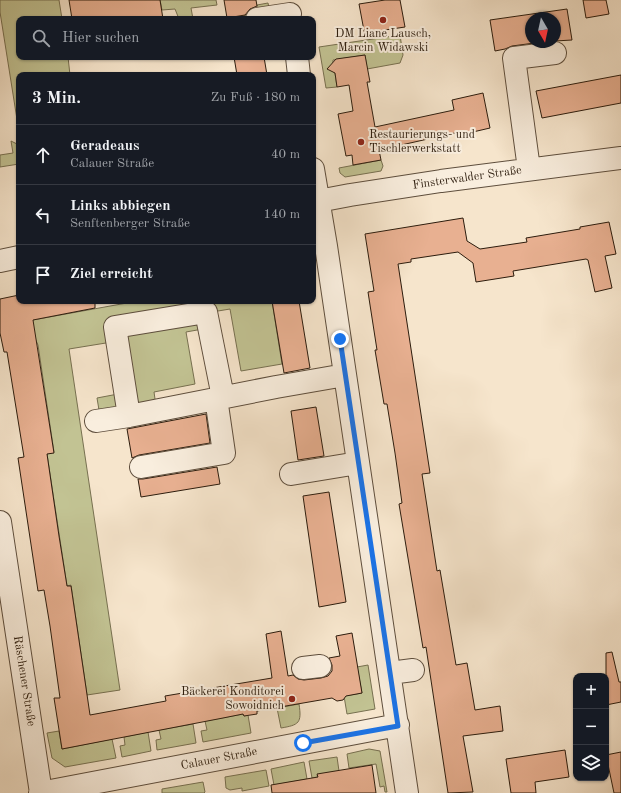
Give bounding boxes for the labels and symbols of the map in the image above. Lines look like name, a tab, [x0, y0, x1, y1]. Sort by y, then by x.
north arrow	[525, 12, 561, 48]
marker: DM Liane Lausch, Marcin Widawski	[378, 15, 388, 25]
place label: DM Liane Lausch, Marcin Widawski	[335, 28, 431, 54]
place label: Restaurierungs- und Tischlerwerkstatt	[369, 129, 475, 155]
marker: Restaurierungs- und Tischlerwerkstatt	[356, 137, 366, 147]
street label: Finsterwalder Straße	[412, 164, 523, 192]
route end	[331, 330, 349, 348]
street label: Räschener Straße	[11, 635, 37, 728]
place label: Bäckerei Konditorei Sowoidnich	[181, 686, 284, 712]
marker: Bäckerei Konditorei Sowoidnich	[287, 694, 297, 704]
route start	[294, 734, 312, 752]
street label: Calauer Straße	[180, 746, 259, 772]

